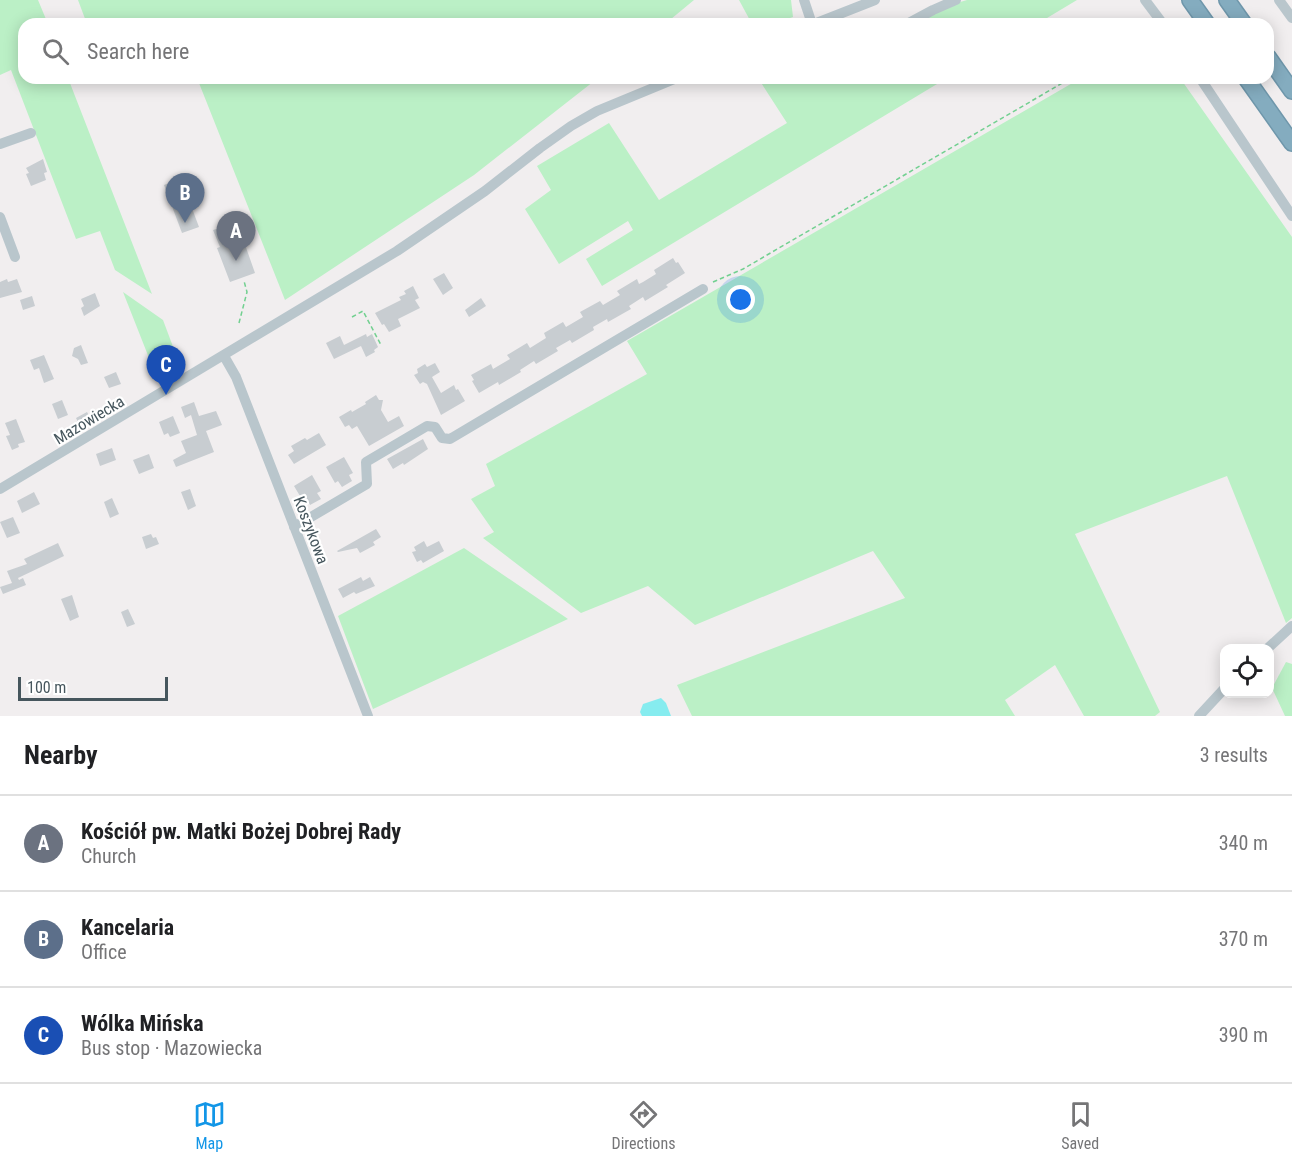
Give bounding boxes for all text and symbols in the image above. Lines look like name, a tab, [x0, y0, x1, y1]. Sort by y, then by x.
search box	[18, 18, 1274, 84]
icon: search	[39, 35, 72, 68]
text: Search here	[87, 39, 189, 64]
pin: B	[166, 174, 204, 223]
pin: A	[216, 212, 256, 261]
your location	[726, 285, 755, 314]
pin: C	[146, 346, 186, 395]
street label: Mazowiecka	[50, 392, 128, 448]
street label: Koszykowa	[289, 494, 333, 566]
map controls	[1220, 644, 1274, 698]
button: locate	[1220, 644, 1274, 698]
scale bar	[18, 674, 168, 702]
text: 100 m	[27, 678, 66, 697]
text: Nearby	[24, 740, 98, 770]
text: 3 results	[1200, 743, 1268, 767]
text: Kościół pw. Matki Bożej Dobrej Rady	[81, 819, 401, 844]
text: A	[38, 831, 49, 855]
text: 340 m	[1219, 831, 1268, 855]
text: Church	[81, 844, 136, 868]
text: Kancelaria	[81, 915, 174, 940]
text: B	[38, 927, 49, 951]
text: 370 m	[1219, 927, 1268, 951]
text: Office	[81, 940, 127, 964]
text: Wólka Mińska	[81, 1011, 204, 1036]
text: C	[38, 1023, 49, 1047]
text: 390 m	[1219, 1023, 1268, 1047]
text: Bus stop · Mazowiecka	[81, 1036, 262, 1060]
tab: Map	[193, 1098, 226, 1153]
tab: Directions	[612, 1098, 675, 1153]
tab: Saved	[1061, 1098, 1099, 1153]

